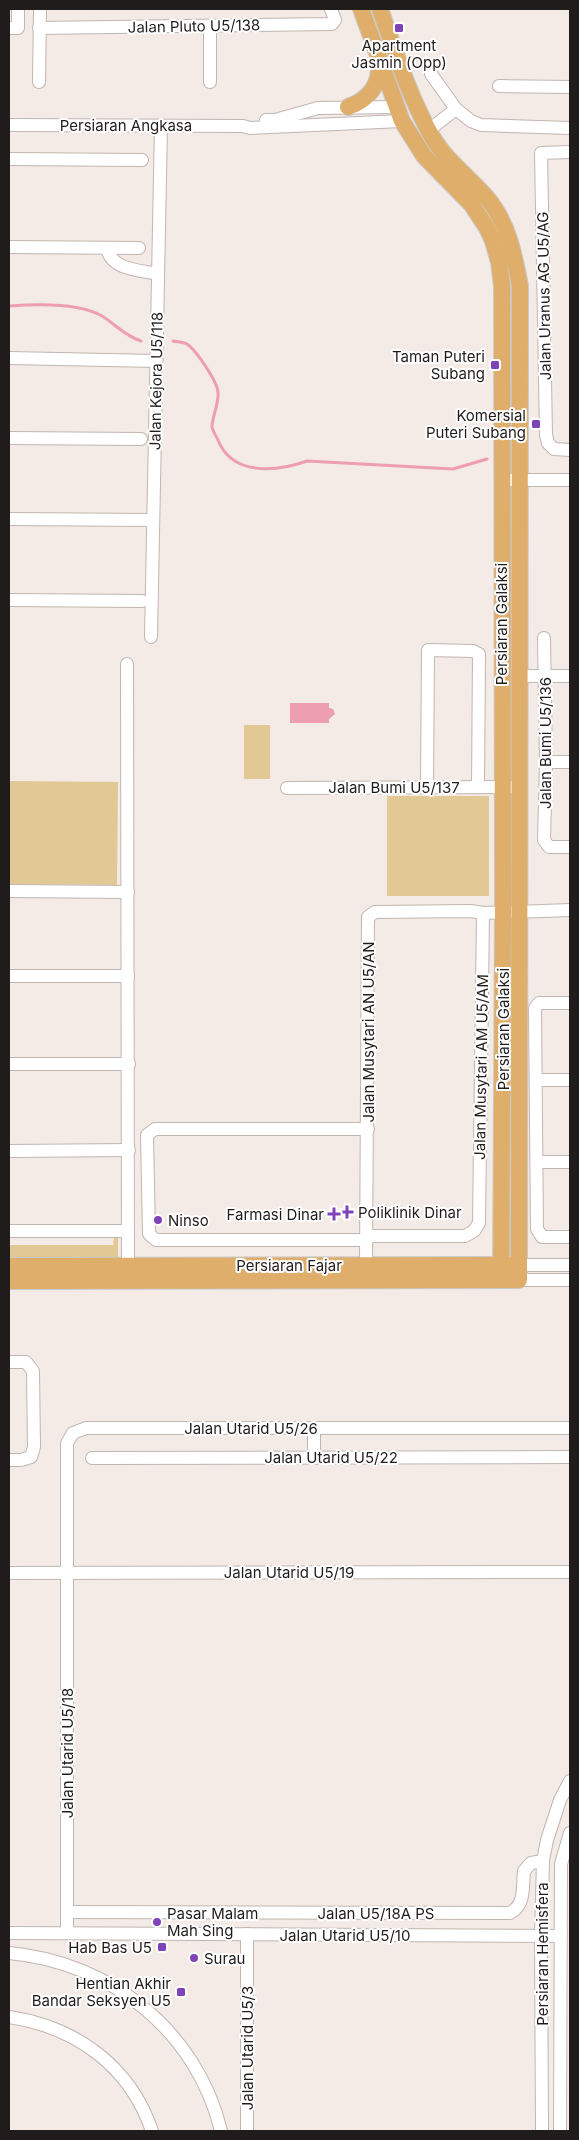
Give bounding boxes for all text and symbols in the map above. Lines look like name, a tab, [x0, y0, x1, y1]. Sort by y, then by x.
street label: Jalan Pluto U5/138	[128, 15, 260, 37]
marker: Apartment Jasmin (Opp)	[393, 22, 405, 34]
place label: Apartment Jasmin (Opp)	[351, 36, 447, 72]
street label: Persiaran Angkasa	[60, 116, 192, 135]
street label: Jalan Uranus AG U5/AG	[533, 211, 555, 381]
street label: Jalan Kejora U5/118	[145, 312, 167, 450]
place label: Taman Puteri Subang	[392, 347, 485, 383]
marker: Taman Puteri Subang	[489, 359, 501, 371]
place label: Komersial Puteri Subang	[426, 406, 526, 442]
marker: Komersial Puteri Subang	[530, 418, 542, 430]
street label: Persiaran Galaksi	[492, 563, 511, 685]
street label: Jalan Bumi U5/136	[536, 677, 555, 809]
street label: Jalan Bumi U5/137	[328, 778, 460, 797]
street label: Jalan Musytari AN U5/AN	[359, 941, 378, 1123]
street label: Persiaran Galaksi	[494, 968, 513, 1090]
street label: Jalan Musytari AM U5/AM	[470, 974, 492, 1160]
place label: Poliklinik Dinar	[358, 1203, 462, 1222]
place label: Farmasi Dinar	[226, 1205, 324, 1224]
marker: Poliklinik Dinar	[340, 1205, 354, 1219]
marker: Farmasi Dinar	[328, 1208, 340, 1220]
place label: Ninso	[168, 1211, 209, 1230]
marker: Ninso	[152, 1214, 164, 1226]
street label: Persiaran Fajar	[236, 1256, 342, 1275]
street label: Jalan Utarid U5/26	[184, 1419, 318, 1438]
street label: Jalan Utarid U5/22	[264, 1448, 398, 1467]
street label: Jalan Utarid U5/19	[224, 1563, 354, 1582]
street label: Jalan Utarid U5/18	[58, 1688, 77, 1818]
street label: Persiaran Hemisfera	[533, 1882, 552, 2026]
place label: Pasar Malam Mah Sing	[167, 1904, 258, 1940]
street label: Jalan U5/18A PS	[318, 1904, 434, 1923]
marker: Pasar Malam Mah Sing	[151, 1916, 163, 1928]
street label: Jalan Utarid U5/10	[280, 1926, 410, 1945]
place label: Hab Bas U5	[68, 1938, 152, 1957]
marker: Hab Bas U5	[156, 1941, 168, 1953]
place label: Surau	[204, 1949, 245, 1968]
marker: Surau	[188, 1952, 200, 1964]
place label: Hentian Akhir Bandar Seksyen U5	[32, 1974, 171, 2010]
marker: Hentian Akhir Bandar Seksyen U5	[175, 1986, 187, 1998]
street label: Jalan Utarid U5/3	[238, 1986, 257, 2110]

